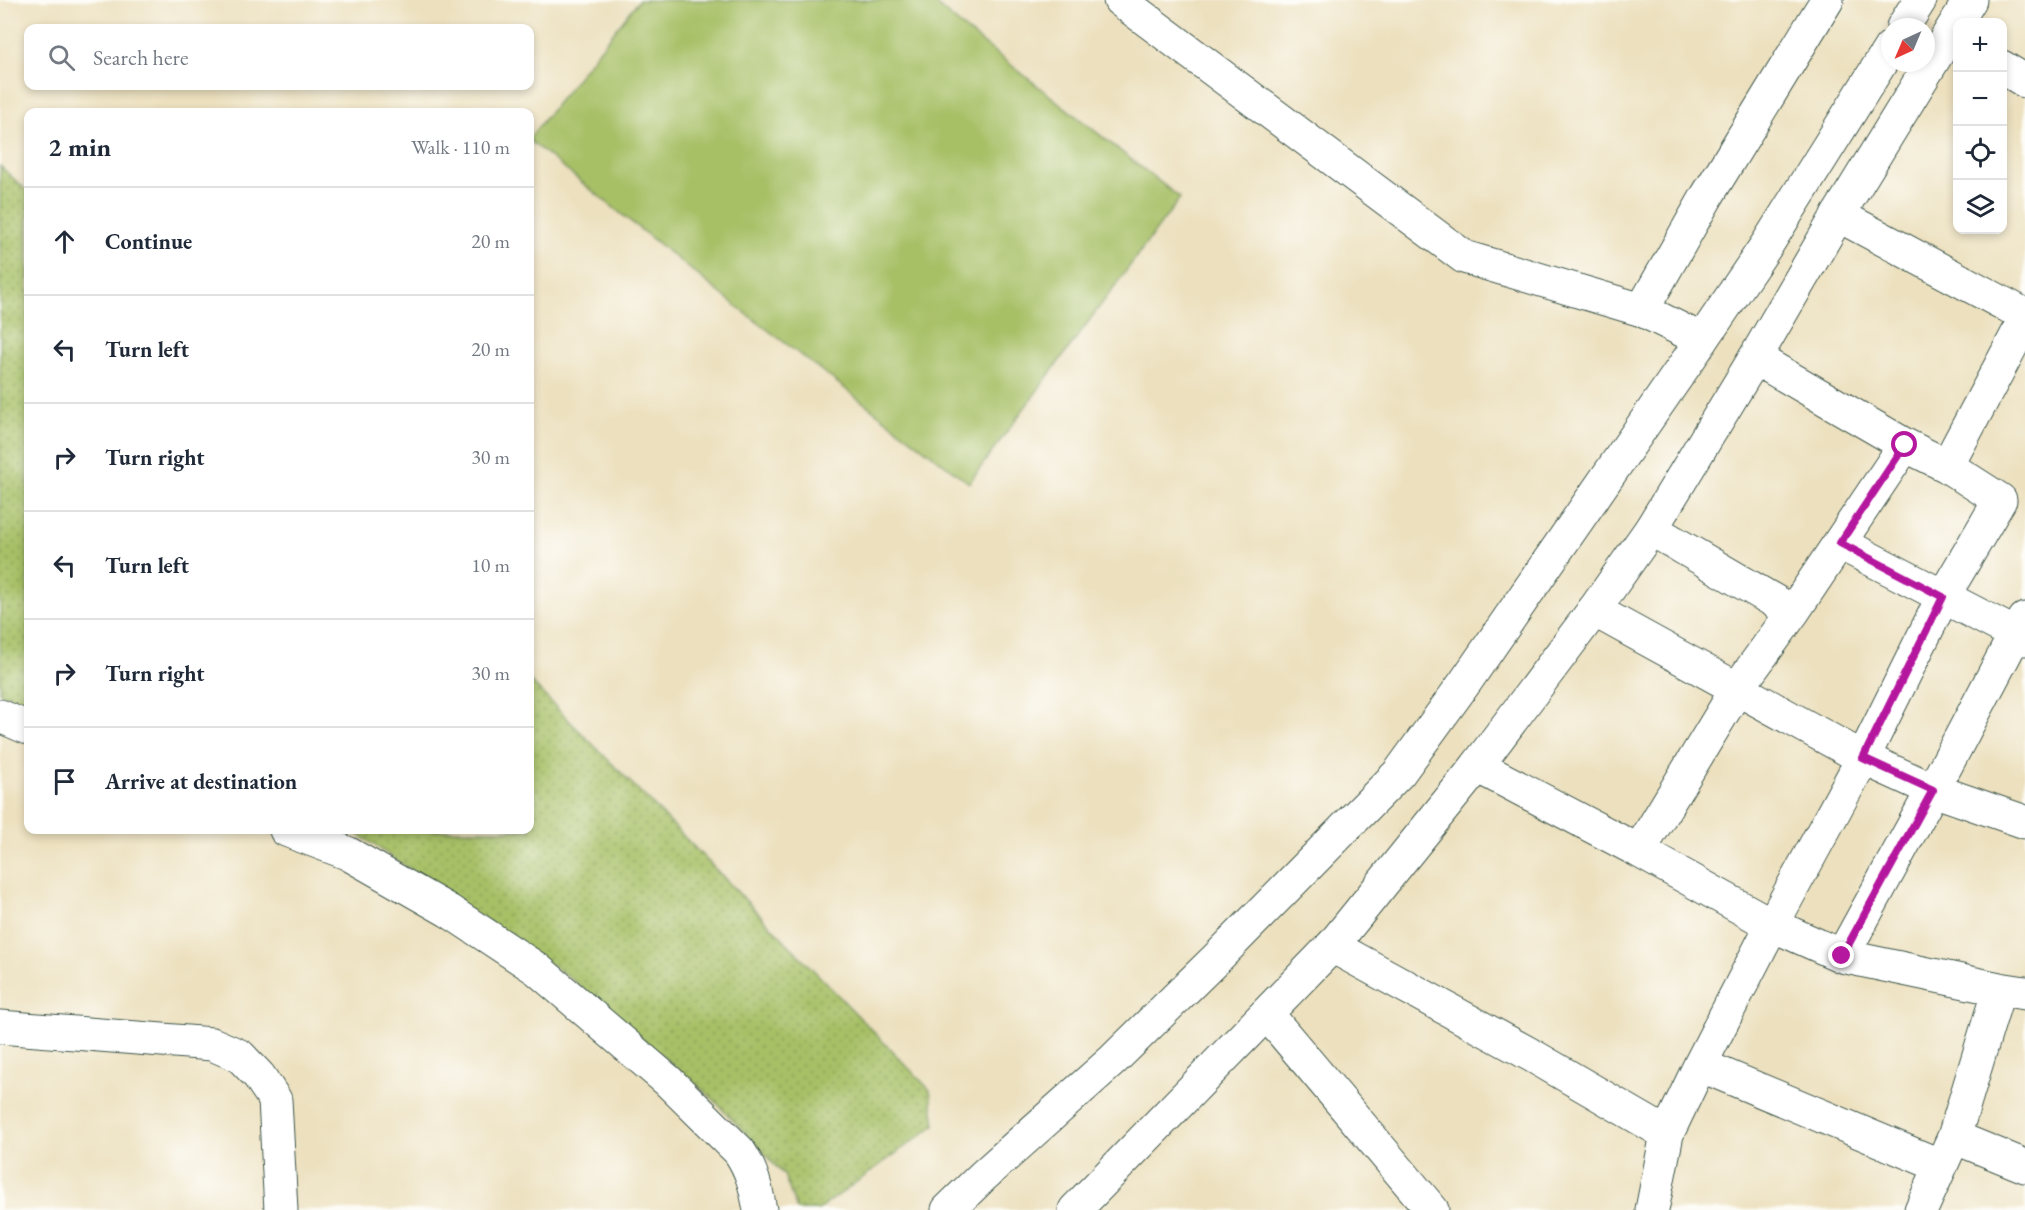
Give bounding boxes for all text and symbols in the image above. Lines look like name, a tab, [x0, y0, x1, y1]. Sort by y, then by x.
north arrow	[1881, 18, 1935, 72]
map controls	[1953, 18, 2007, 234]
button: +	[1953, 18, 2007, 72]
search box	[24, 24, 534, 90]
icon: search	[45, 41, 78, 74]
text: Search here	[93, 43, 188, 72]
button: −	[1953, 72, 2007, 126]
button: locate	[1953, 126, 2007, 180]
text: 2 min	[48, 130, 111, 164]
text: Walk · 110 m	[411, 134, 510, 160]
button: layers	[1953, 180, 2007, 234]
icon: ahead	[48, 225, 81, 258]
text: Continue	[105, 227, 192, 256]
text: 20 m	[471, 228, 510, 254]
icon: left	[48, 333, 81, 366]
text: Turn left	[105, 335, 189, 364]
text: 20 m	[471, 336, 510, 362]
route start	[1891, 431, 1917, 457]
icon: right	[48, 441, 81, 474]
text: Turn right	[105, 443, 204, 472]
text: 30 m	[471, 444, 510, 470]
icon: left	[48, 549, 81, 582]
text: Turn left	[105, 551, 189, 580]
text: 10 m	[471, 552, 510, 578]
icon: right	[48, 657, 81, 690]
text: Turn right	[105, 659, 204, 688]
text: 30 m	[471, 660, 510, 686]
icon: arrive	[48, 765, 81, 798]
text: Arrive at destination	[105, 767, 297, 796]
route end	[1828, 942, 1854, 968]

